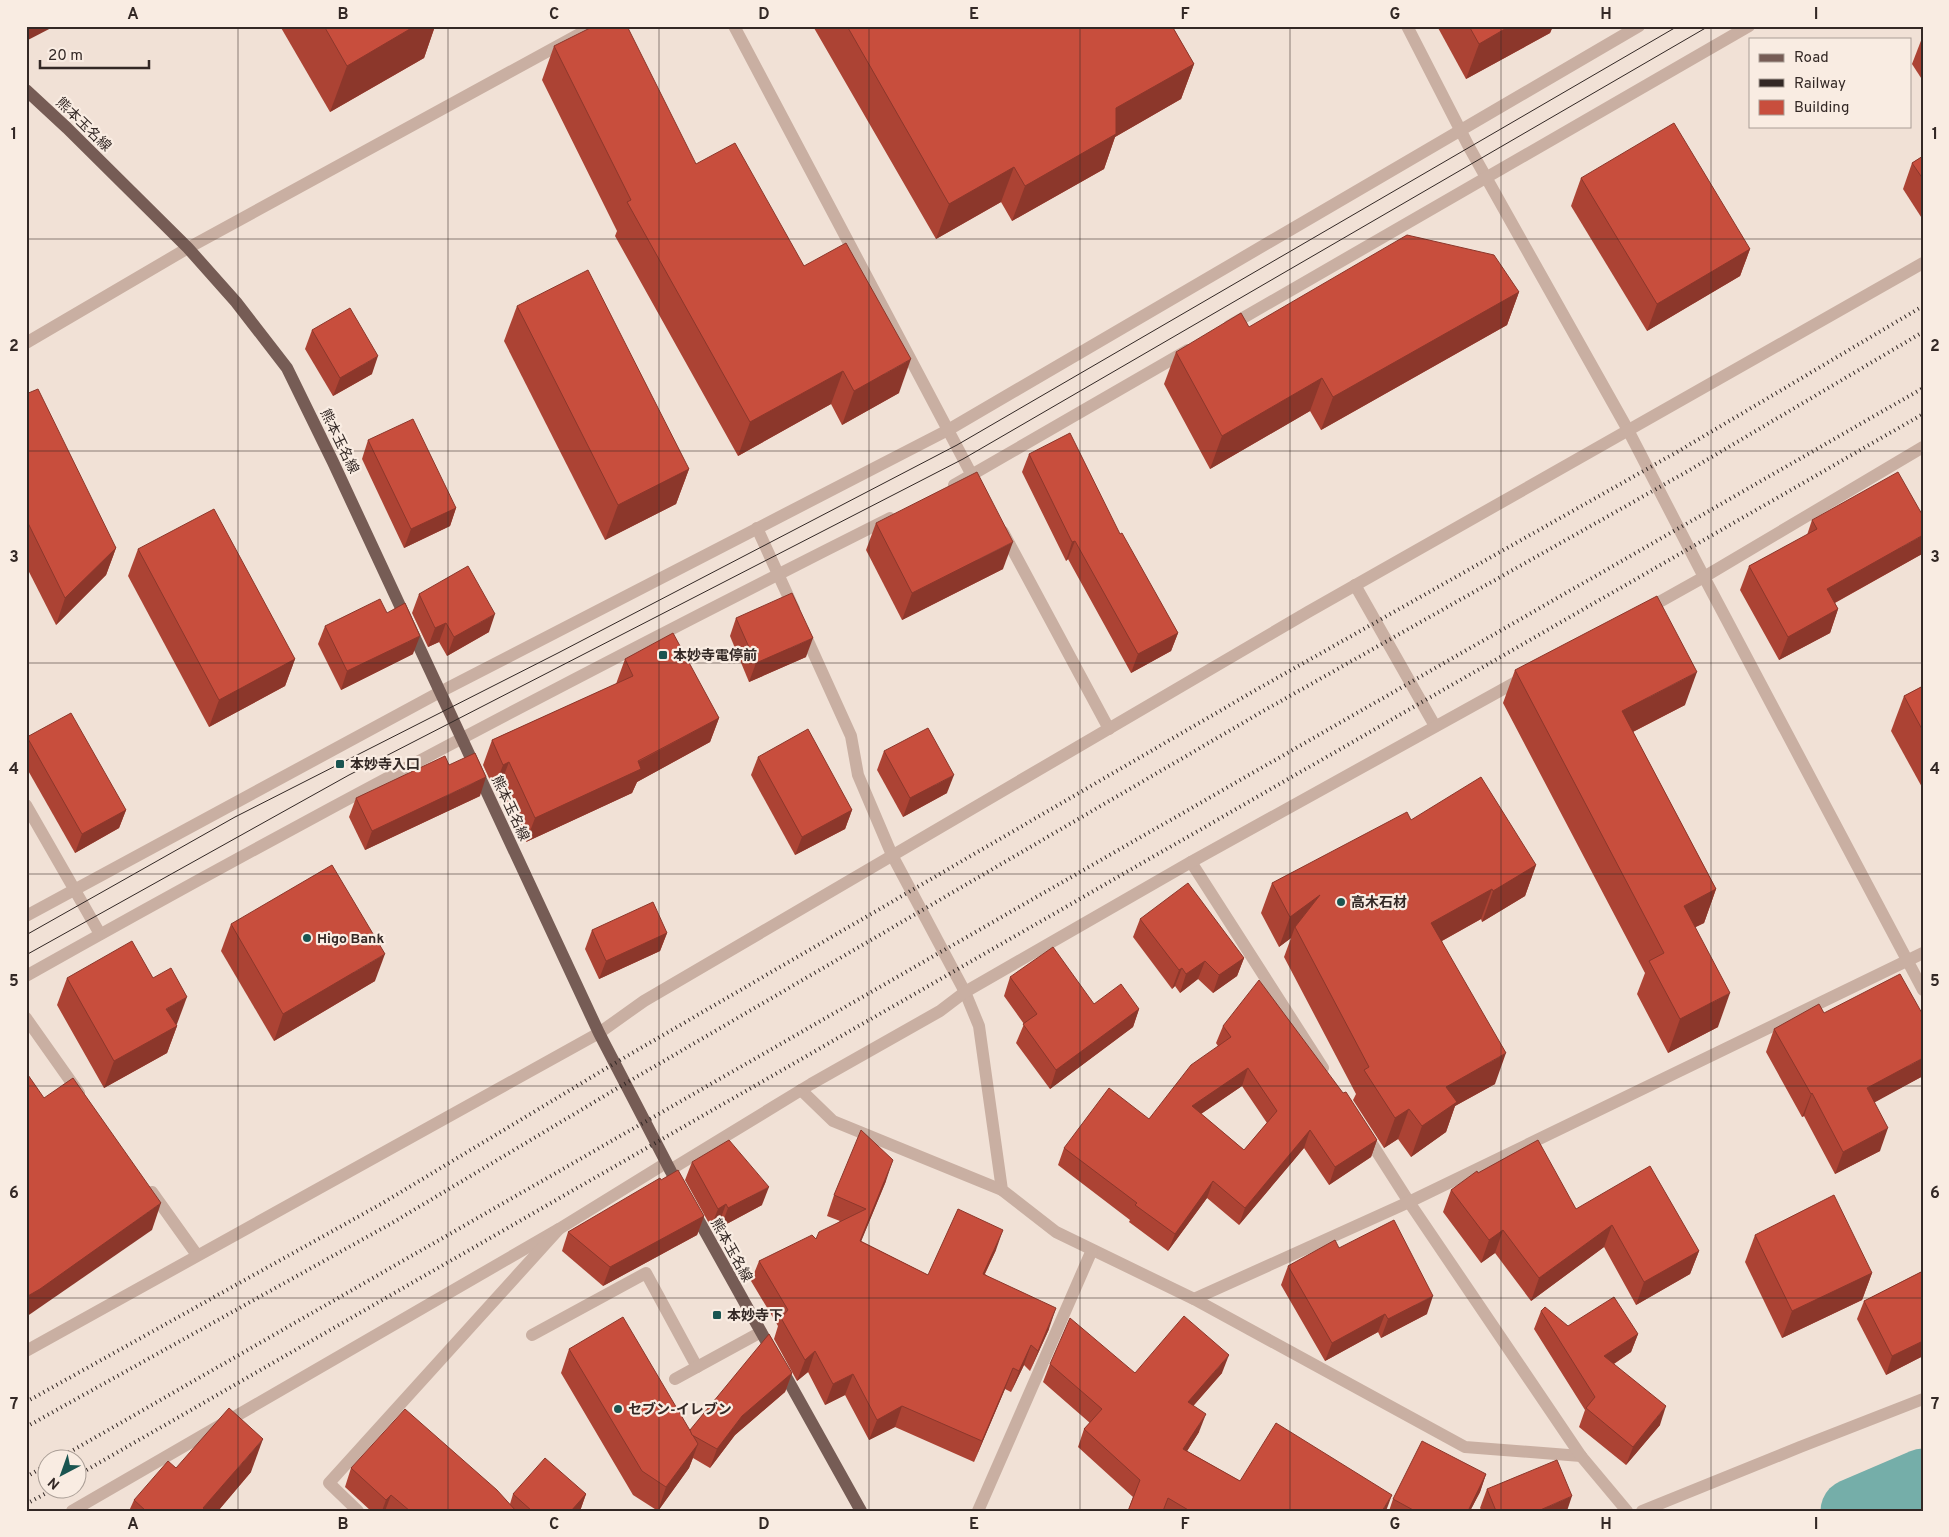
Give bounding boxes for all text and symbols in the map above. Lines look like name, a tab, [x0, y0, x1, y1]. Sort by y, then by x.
text: A	[127, 5, 139, 25]
text: B	[337, 5, 349, 25]
text: C	[549, 5, 559, 25]
text: D	[758, 5, 770, 25]
text: E	[969, 5, 979, 25]
text: F	[1180, 5, 1190, 25]
text: G	[1390, 5, 1400, 25]
text: H	[1600, 5, 1612, 25]
text: I	[1814, 5, 1818, 25]
scale bar	[40, 38, 149, 70]
legend	[1749, 38, 1912, 128]
text: 20 m	[48, 47, 83, 66]
text: Road	[1794, 49, 1829, 68]
text: Railway	[1794, 75, 1846, 94]
street label: 熊本玉名線	[52, 94, 115, 156]
text: Building	[1794, 99, 1849, 118]
text: 1	[11, 125, 17, 145]
text: 1	[1932, 125, 1938, 145]
text: 2	[9, 337, 19, 357]
text: 2	[1930, 337, 1940, 357]
street label: 熊本玉名線	[316, 406, 363, 477]
text: 3	[9, 548, 19, 568]
text: 3	[1930, 548, 1940, 568]
place label: 本妙寺電停前	[673, 647, 757, 665]
marker: 本妙寺電停前	[657, 649, 669, 661]
place label: 本妙寺入口	[350, 757, 420, 774]
marker: 本妙寺入口	[334, 758, 346, 770]
text: 4	[9, 760, 19, 780]
text: 4	[1930, 760, 1940, 780]
street label: 熊本玉名線	[487, 773, 533, 844]
place label: 高木石材	[1351, 894, 1407, 912]
marker: 高木石材	[1335, 896, 1347, 908]
place label: Higo Bank	[317, 931, 384, 948]
marker: Higo Bank	[301, 932, 313, 944]
text: 5	[9, 972, 19, 992]
text: 5	[1930, 972, 1940, 992]
text: 6	[9, 1184, 19, 1204]
text: 6	[1930, 1184, 1940, 1204]
street label: 熊本玉名線	[706, 1216, 756, 1285]
place label: 本妙寺下	[727, 1308, 783, 1325]
marker: 本妙寺下	[711, 1309, 723, 1321]
text: 7	[10, 1395, 18, 1415]
text: 7	[1931, 1395, 1939, 1415]
place label: セブン-イレブン	[628, 1401, 732, 1419]
marker: セブン-イレブン	[612, 1403, 624, 1415]
north arrow	[38, 1450, 88, 1500]
text: N	[45, 1473, 64, 1492]
text: A	[127, 1515, 139, 1535]
text: B	[337, 1515, 349, 1535]
text: C	[549, 1515, 559, 1535]
text: D	[758, 1515, 770, 1535]
text: E	[969, 1515, 979, 1535]
text: F	[1180, 1515, 1190, 1535]
text: G	[1390, 1515, 1400, 1535]
text: H	[1600, 1515, 1612, 1535]
text: I	[1814, 1515, 1818, 1535]

